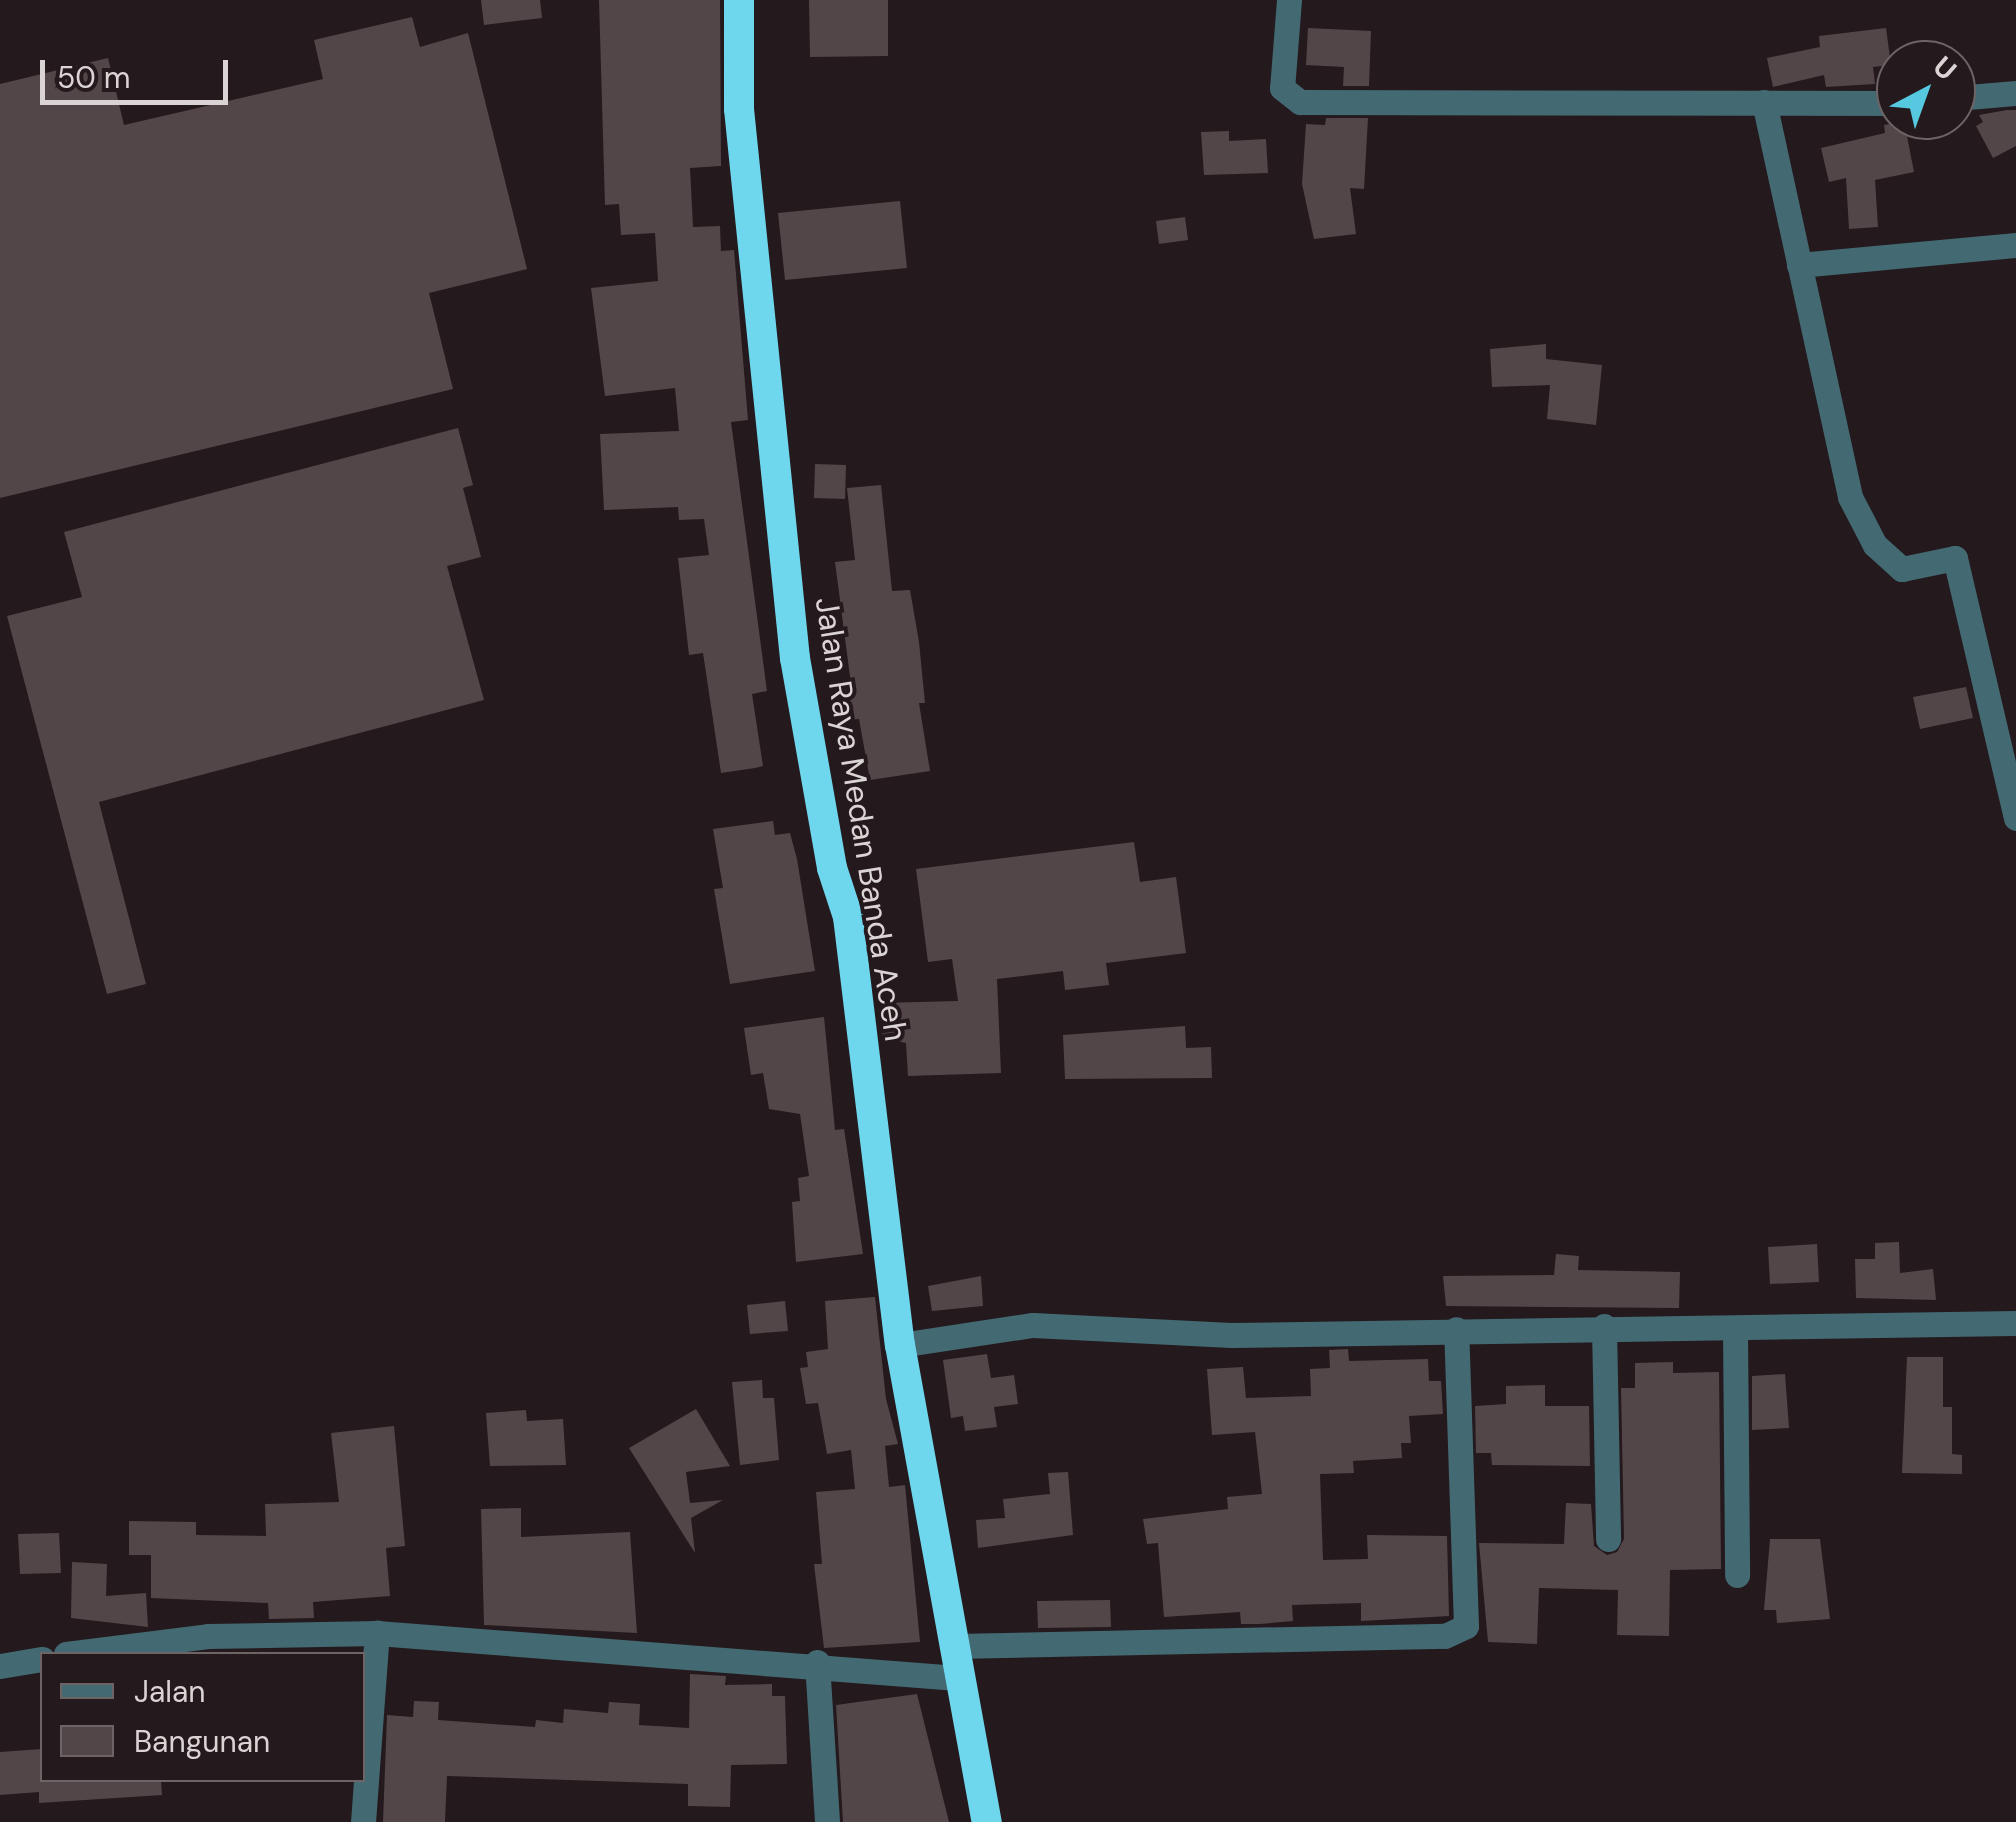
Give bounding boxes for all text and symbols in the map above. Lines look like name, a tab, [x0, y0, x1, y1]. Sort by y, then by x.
scale bar	[45, 40, 232, 102]
north arrow	[1876, 40, 1976, 140]
text: U	[1925, 48, 1964, 89]
text: 50 m	[57, 58, 131, 97]
street label: Jalan Raya Medan Banda Aceh	[807, 594, 915, 1044]
legend	[40, 1652, 365, 1782]
text: Jalan	[134, 1672, 206, 1711]
text: Bangunan	[134, 1722, 270, 1761]

